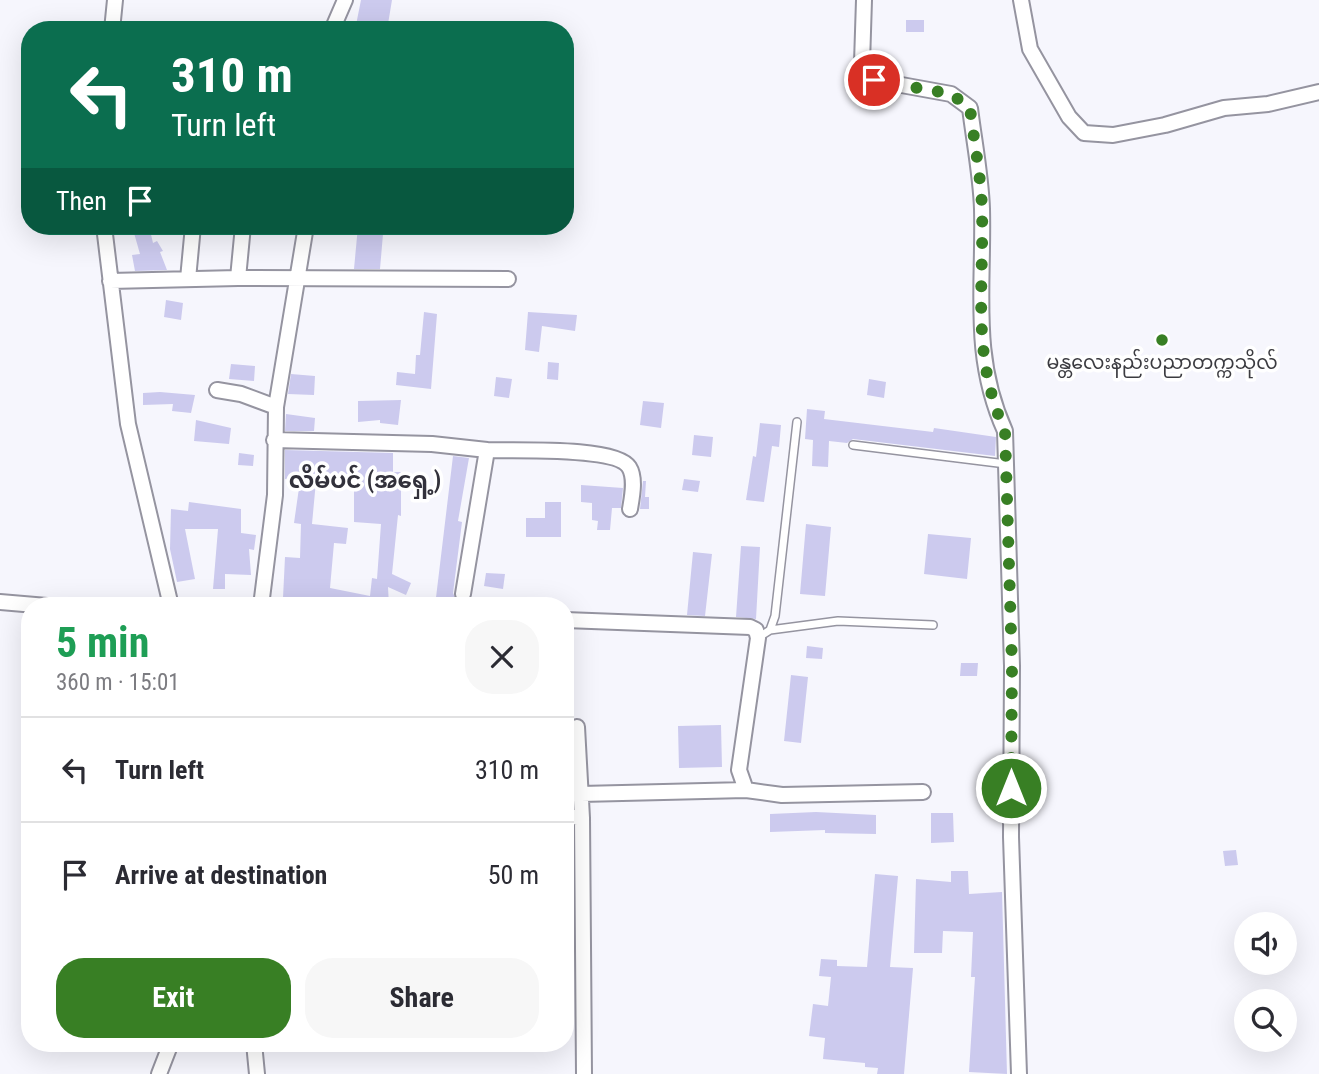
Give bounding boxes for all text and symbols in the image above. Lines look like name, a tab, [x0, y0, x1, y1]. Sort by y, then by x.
text: 310 m	[171, 47, 293, 104]
icon: left	[56, 49, 147, 140]
pin	[844, 50, 904, 110]
icon: arrive	[855, 61, 893, 99]
text: Turn left	[171, 106, 276, 144]
icon: arrive	[121, 182, 159, 220]
text: Then	[56, 186, 107, 216]
marker: မန္တလေးနည်းပညာတက္ကသိုလ်	[1154, 332, 1170, 348]
place label: မန္တလေးနည်းပညာတက္ကသိုလ်	[1046, 348, 1278, 379]
district label: လိမ်ပင် (အရှေ့)	[289, 464, 441, 499]
text: 5 min	[56, 618, 149, 667]
button: close	[465, 620, 539, 694]
text: 360 m · 15:01	[56, 669, 180, 696]
icon: left	[56, 751, 94, 789]
position arrow	[974, 751, 1048, 825]
text: Turn left	[115, 755, 204, 785]
text: 310 m	[475, 755, 539, 785]
icon: arrive	[56, 856, 94, 894]
text: Arrive at destination	[115, 860, 327, 890]
text: 50 m	[488, 860, 539, 890]
map controls	[1234, 912, 1297, 1052]
button: sound	[1234, 912, 1297, 975]
button: Exit	[56, 958, 291, 1038]
button: Share	[305, 958, 539, 1038]
button: search	[1234, 989, 1297, 1052]

